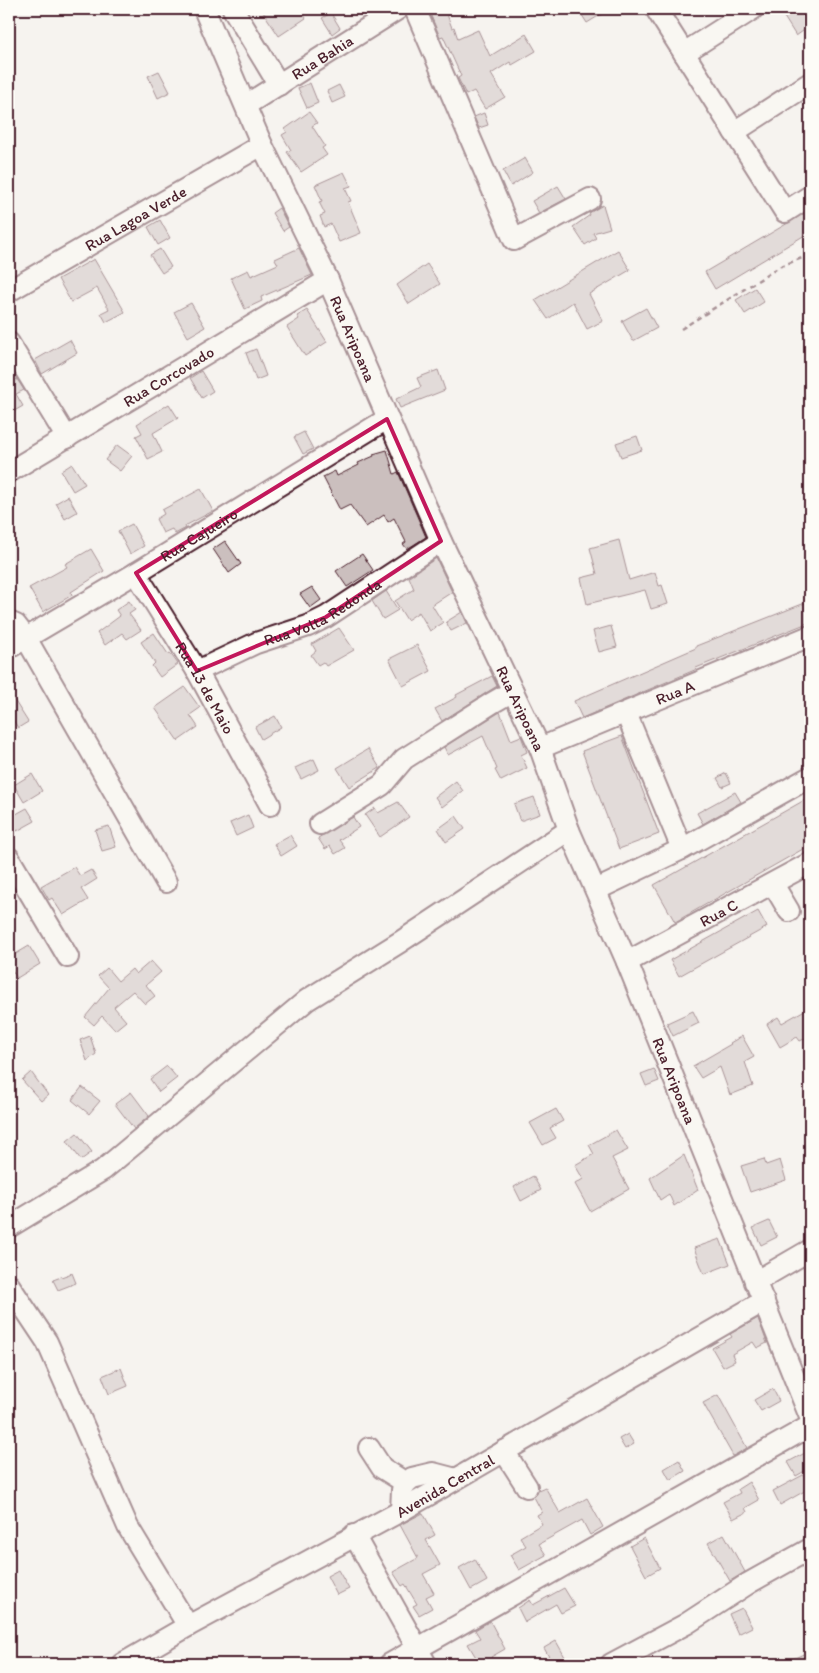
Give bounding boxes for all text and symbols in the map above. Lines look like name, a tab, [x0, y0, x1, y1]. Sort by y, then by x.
street label: Rua Bahia	[288, 31, 357, 84]
street label: Rua Lagoa Verde	[82, 182, 190, 255]
street label: Rua Aripoana	[326, 293, 380, 385]
street label: Rua Corcovado	[120, 342, 217, 411]
street label: Rua Cajueiro	[157, 504, 241, 566]
street label: Rua Volta Redonda	[261, 574, 385, 650]
street label: Rua 13 de Maio	[171, 638, 238, 737]
street label: Rua Aripoana	[492, 663, 549, 755]
street label: Rua A	[653, 676, 697, 709]
street label: Rua C	[696, 895, 741, 931]
street label: Rua Aripoana	[648, 1035, 700, 1128]
street label: Avenida Central	[393, 1450, 498, 1522]

